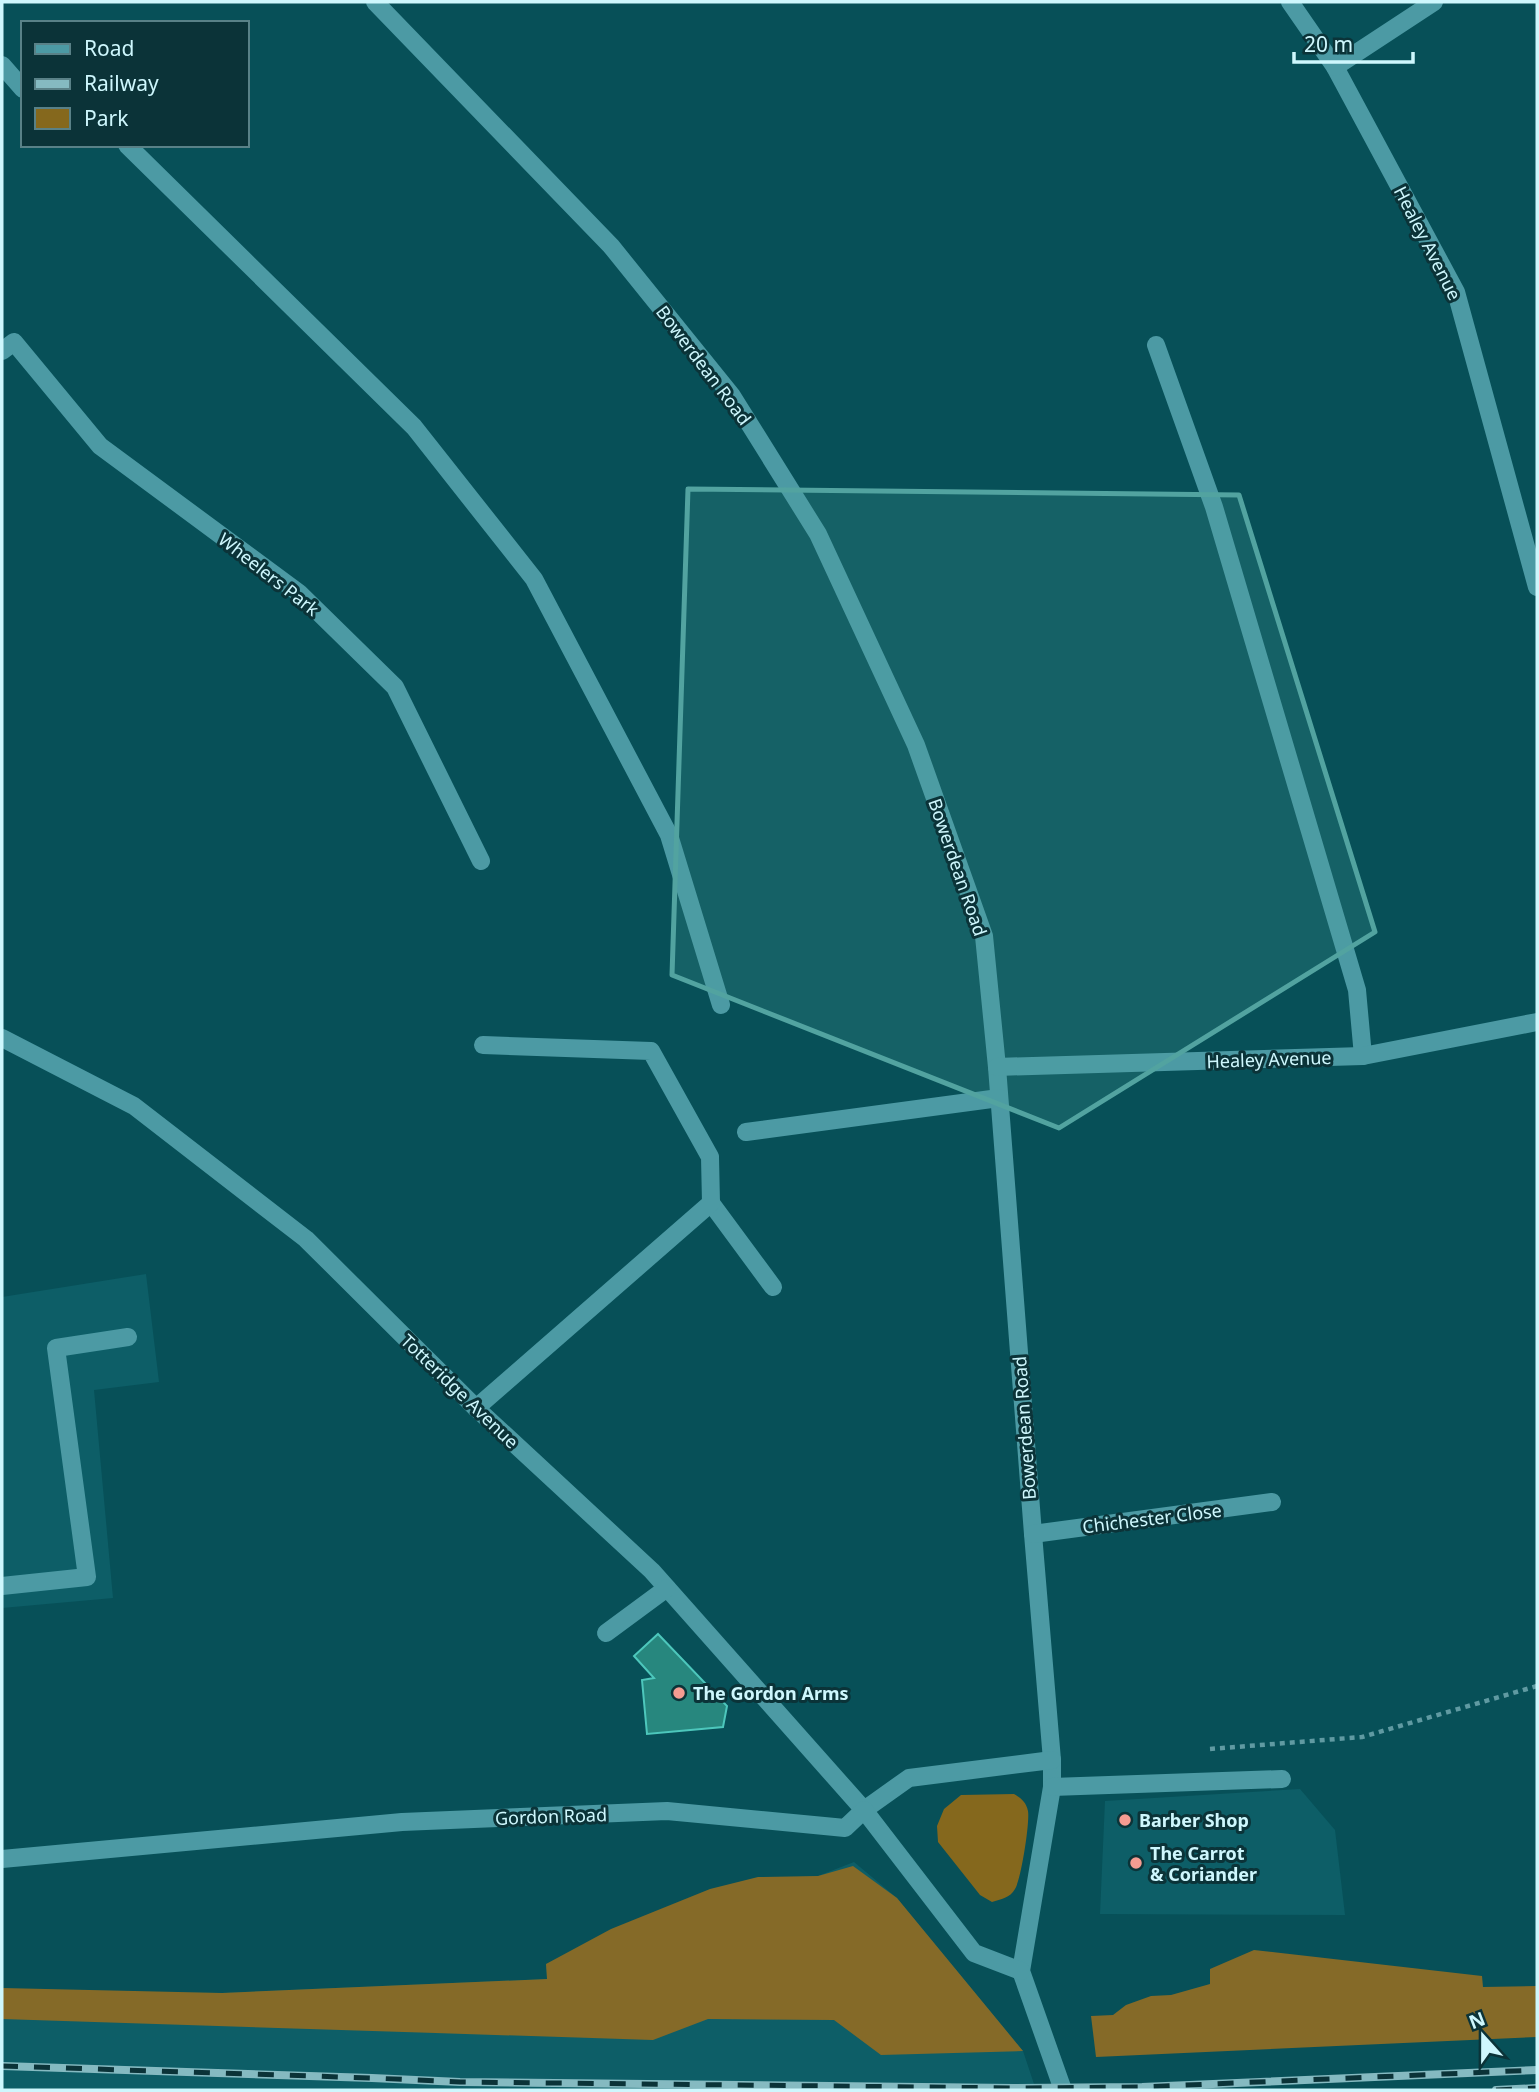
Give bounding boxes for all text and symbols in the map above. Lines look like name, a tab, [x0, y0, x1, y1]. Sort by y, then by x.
legend	[21, 21, 248, 147]
scale bar	[1294, 21, 1413, 65]
text: 20 m	[1304, 30, 1353, 58]
text: Road	[84, 34, 134, 62]
text: Railway	[84, 69, 159, 97]
text: Park	[84, 104, 129, 132]
street label: Healey Avenue	[1389, 182, 1467, 304]
street label: Bowerdean Road	[651, 300, 757, 430]
street label: Wheelers Park	[214, 527, 325, 621]
street label: Bowerdean Road	[923, 795, 993, 939]
street label: Healey Avenue	[1206, 1045, 1332, 1073]
street label: Totteridge Avenue	[396, 1329, 524, 1453]
street label: Bowerdean Road	[1007, 1355, 1041, 1501]
street label: Chichester Close	[1081, 1498, 1223, 1538]
place label: The Gordon Arms	[693, 1681, 849, 1705]
marker: The Gordon Arms	[671, 1685, 687, 1701]
street label: Gordon Road	[495, 1802, 607, 1830]
place label: Barber Shop	[1139, 1808, 1249, 1832]
marker: Barber Shop	[1117, 1812, 1133, 1828]
place label: The Carrot & Coriander	[1150, 1841, 1257, 1886]
marker: The Carrot & Coriander	[1128, 1855, 1144, 1871]
north arrow	[1448, 2001, 1518, 2071]
text: N	[1465, 2005, 1489, 2035]

